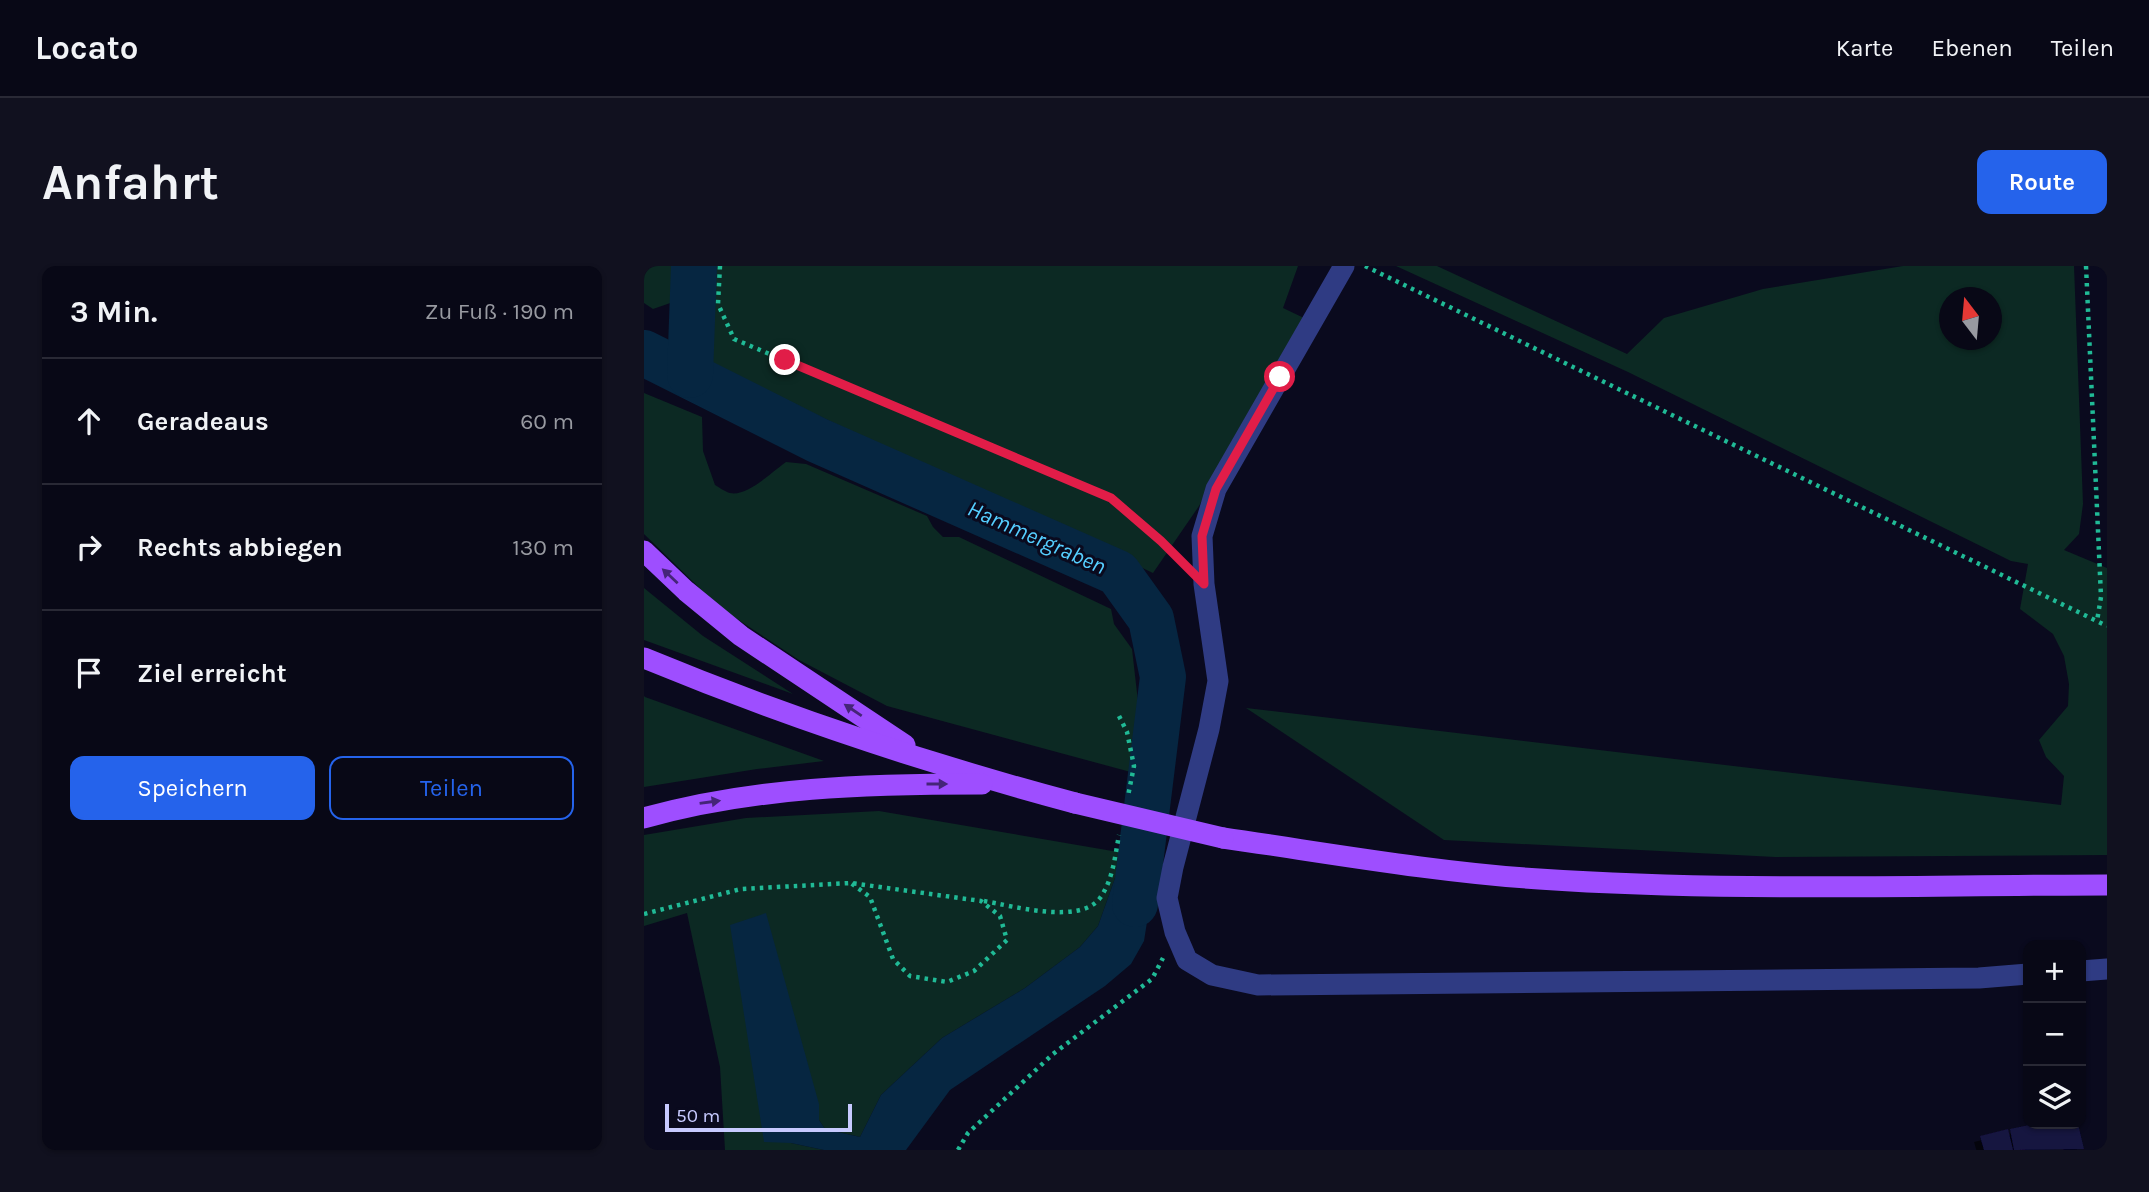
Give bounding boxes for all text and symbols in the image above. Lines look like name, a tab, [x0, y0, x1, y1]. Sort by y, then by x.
text: Locato	[35, 29, 138, 67]
text: Karte	[1836, 34, 1893, 62]
text: Ebenen	[1931, 34, 2013, 62]
text: Teilen	[2051, 34, 2114, 62]
button: Route	[1977, 150, 2107, 214]
text: Anfahrt	[42, 154, 219, 211]
north arrow	[1939, 287, 2002, 350]
text: 3 Min.	[70, 294, 157, 330]
text: Zu Fuß · 190 m	[425, 298, 574, 325]
route end	[769, 344, 800, 375]
route start	[1264, 361, 1295, 392]
icon: ahead	[70, 402, 108, 440]
text: Geradeaus	[137, 406, 269, 437]
text: 60 m	[520, 408, 574, 435]
water label: Hammergraben	[963, 495, 1110, 580]
icon: right	[70, 528, 108, 566]
text: Rechts abbiegen	[137, 532, 343, 563]
text: 130 m	[512, 534, 574, 561]
one-way arrow	[662, 568, 679, 584]
icon: arrive	[70, 654, 108, 692]
text: Ziel erreicht	[137, 658, 287, 689]
one-way arrow	[844, 703, 862, 717]
button: Speichern	[70, 756, 315, 820]
button: Teilen	[329, 756, 574, 820]
one-way arrow	[926, 778, 948, 790]
one-way arrow	[699, 797, 721, 808]
map controls	[2023, 940, 2086, 1129]
button: +	[2023, 940, 2086, 1003]
button: −	[2023, 1003, 2086, 1066]
button: layers	[2023, 1066, 2086, 1129]
scale bar	[665, 1101, 852, 1133]
text: 50 m	[676, 1105, 720, 1127]

